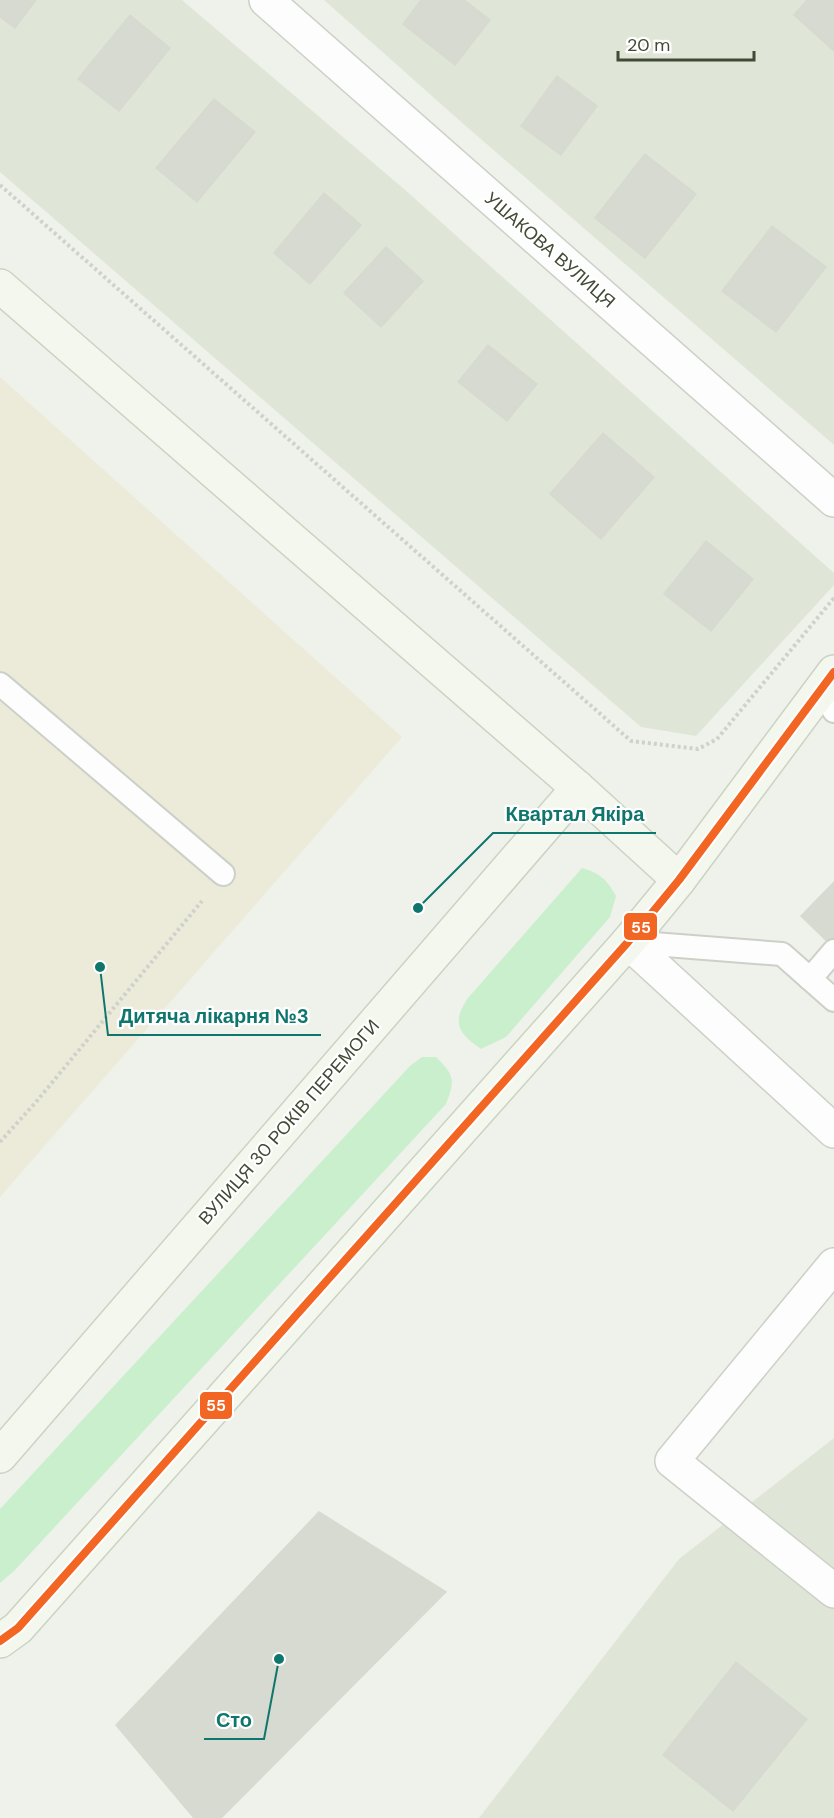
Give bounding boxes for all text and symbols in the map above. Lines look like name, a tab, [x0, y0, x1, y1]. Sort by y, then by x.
scale bar	[618, 24, 754, 62]
text: 20 m	[627, 33, 670, 57]
street label: УШАКОВА ВУЛИЦЯ	[480, 187, 620, 313]
callout: Квартал Якіра	[493, 795, 656, 833]
text: Квартал Якіра	[506, 801, 645, 827]
line badge: 55	[623, 912, 658, 941]
text: 55	[631, 917, 651, 938]
callout: Дитяча лікарня №3	[108, 997, 321, 1035]
text: Дитяча лікарня №3	[119, 1003, 309, 1029]
street label: ВУЛИЦЯ 30 РОКІВ ПЕРЕМОГИ	[193, 1014, 385, 1230]
line badge: 55	[199, 1391, 233, 1420]
text: 55	[206, 1395, 226, 1416]
callout: Сто	[204, 1701, 264, 1739]
text: Сто	[216, 1707, 252, 1733]

